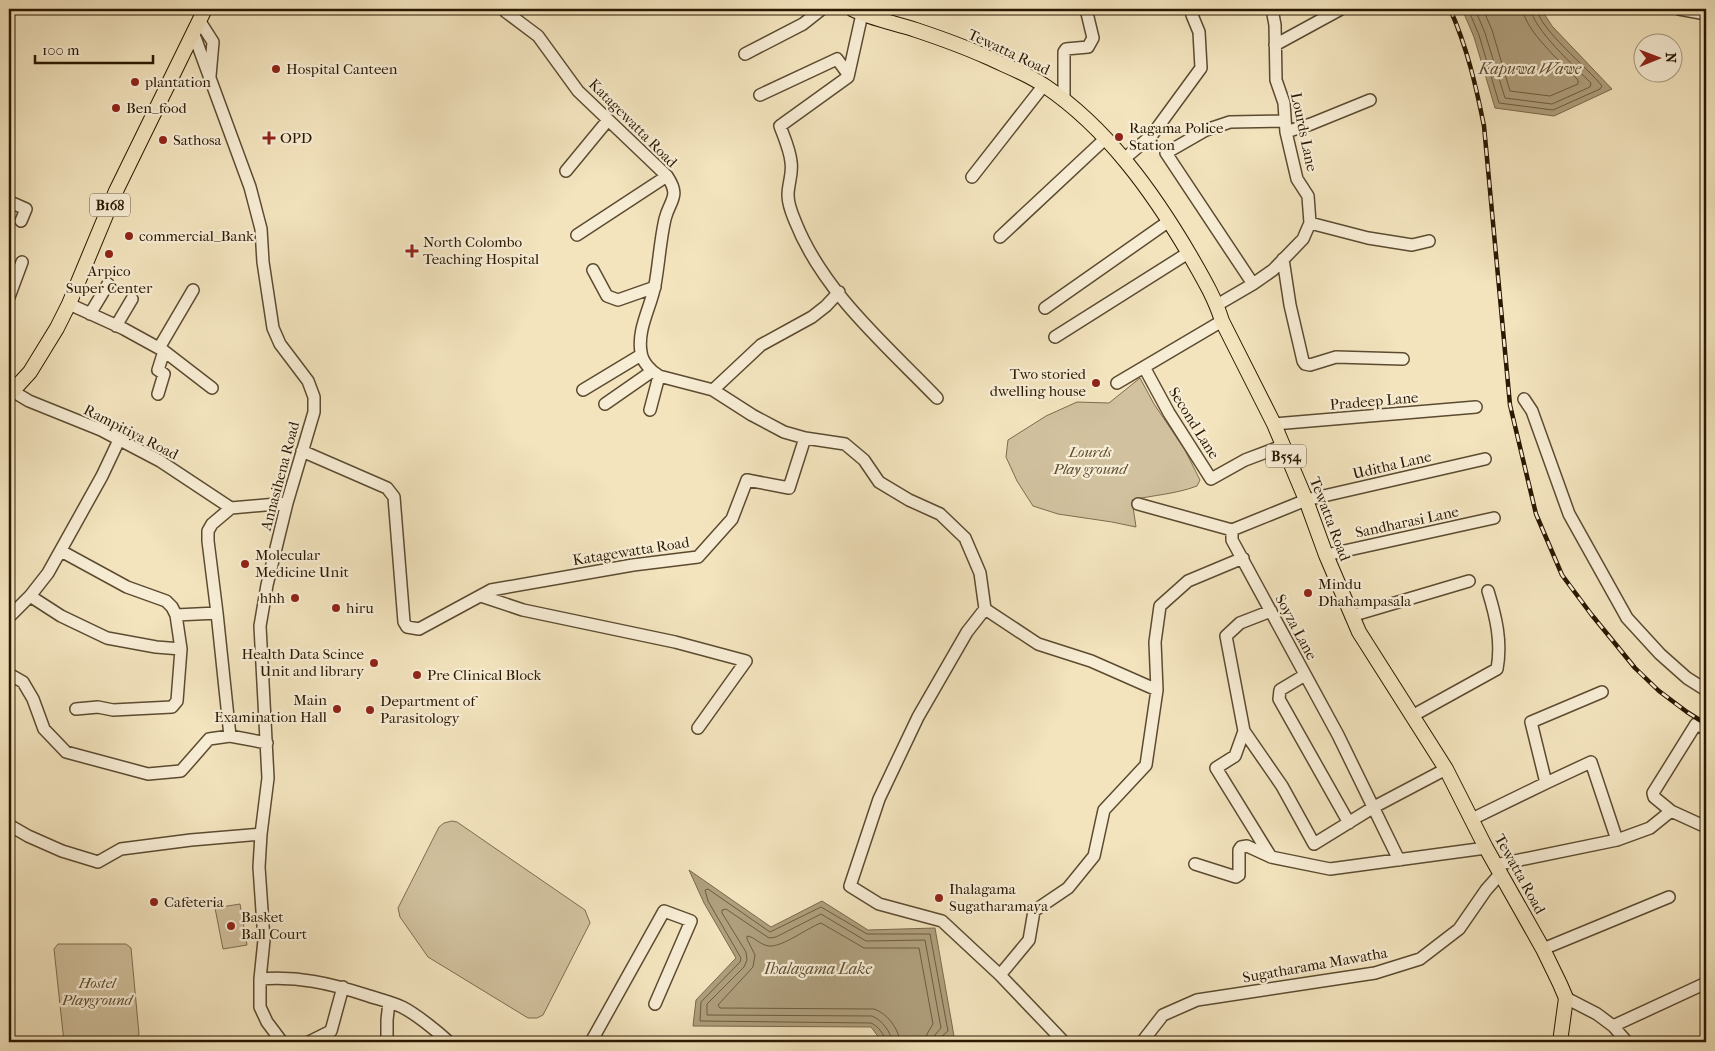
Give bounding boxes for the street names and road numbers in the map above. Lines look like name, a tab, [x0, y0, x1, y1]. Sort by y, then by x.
street label: Tewatta Road	[965, 25, 1054, 79]
street label: Katagewatta Road	[585, 75, 682, 172]
street label: Lourds Lane	[1287, 91, 1321, 174]
road number: B168	[90, 194, 130, 216]
street label: Second Lane	[1165, 384, 1224, 463]
street label: Pradeep Lane	[1329, 388, 1420, 414]
street label: Rampitiya Road	[81, 400, 182, 464]
street label: Annasihena Road	[257, 419, 303, 533]
road number: B554	[1266, 444, 1306, 468]
street label: Uditha Lane	[1351, 447, 1434, 483]
street label: Tewatta Road	[1306, 475, 1355, 564]
street label: Sandharasi Lane	[1354, 502, 1461, 542]
street label: Katagewatta Road	[571, 533, 691, 569]
street label: Soyza Lane	[1271, 591, 1321, 663]
street label: Tewatta Road	[1491, 831, 1550, 918]
street label: Sugatharama Mawatha	[1241, 943, 1390, 987]

